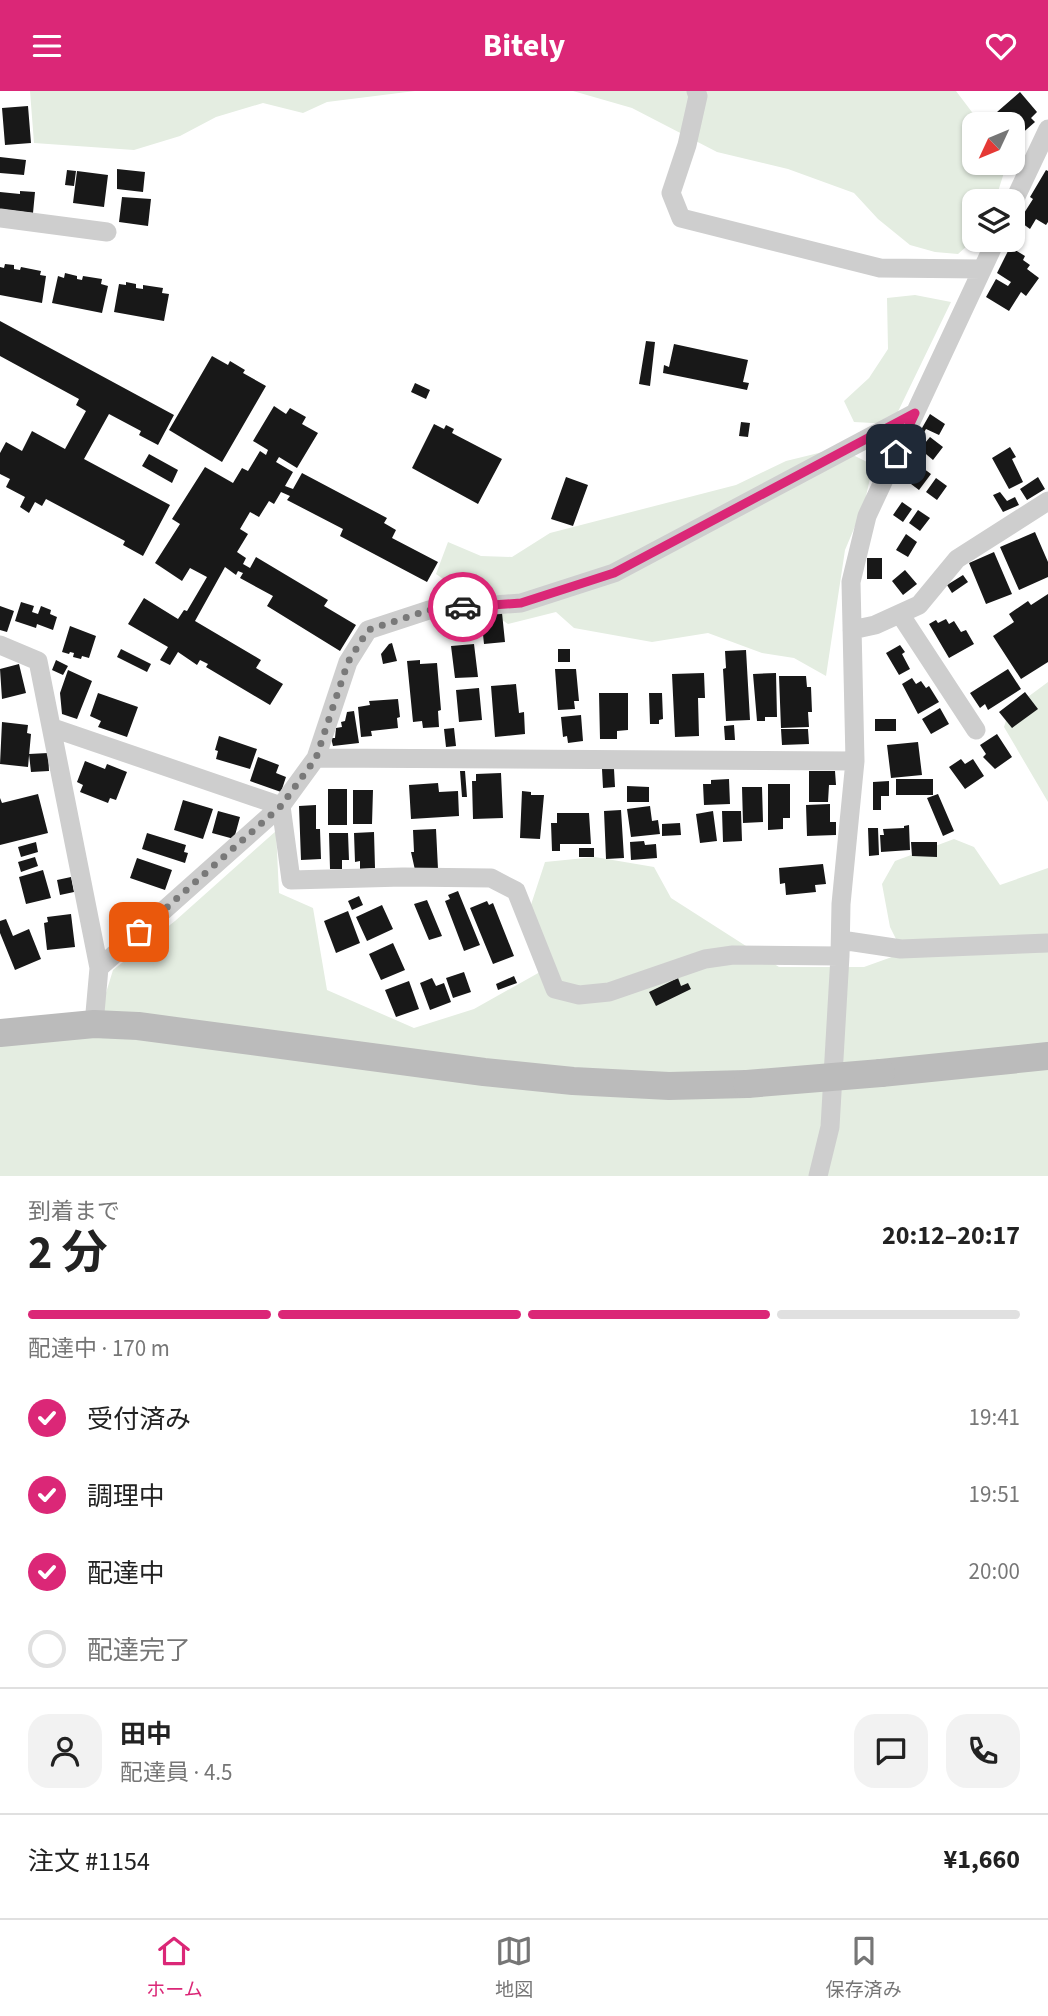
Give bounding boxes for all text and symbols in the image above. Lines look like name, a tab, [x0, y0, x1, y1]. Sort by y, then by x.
text: Bitely	[483, 23, 565, 69]
icon: menu	[28, 27, 66, 65]
icon: heart	[982, 27, 1020, 65]
north arrow	[962, 112, 1026, 175]
map controls	[962, 112, 1025, 252]
button: layers	[962, 189, 1025, 252]
pin	[866, 424, 926, 484]
icon: home	[877, 435, 915, 473]
courier	[428, 572, 498, 642]
icon: car	[444, 588, 482, 626]
pin	[109, 902, 169, 962]
icon: bag	[120, 913, 158, 951]
text: 到着まで	[28, 1195, 120, 1228]
text: 20:12–20:17	[882, 1217, 1020, 1254]
text: 2 分	[28, 1221, 108, 1286]
text: 配達中 · 170 m	[28, 1332, 170, 1365]
icon: check	[28, 1399, 66, 1437]
text: 受付済み	[87, 1401, 191, 1438]
text: 19:41	[969, 1401, 1020, 1434]
icon: check	[28, 1476, 66, 1514]
text: 調理中	[87, 1478, 165, 1515]
text: 19:51	[969, 1478, 1020, 1511]
icon: check	[28, 1553, 66, 1591]
text: 配達中	[87, 1555, 165, 1592]
text: 20:00	[969, 1555, 1020, 1588]
text: 配達完了	[87, 1632, 191, 1669]
button: person	[28, 1714, 102, 1788]
button: chat	[854, 1714, 928, 1788]
button: phone	[946, 1714, 1020, 1788]
text: 田中	[120, 1716, 172, 1753]
text: 配達員 · 4.5	[120, 1756, 233, 1789]
text: ¥1,660	[944, 1841, 1020, 1878]
text: 注文 #1154	[28, 1843, 150, 1880]
tab: ホーム	[146, 1932, 203, 2004]
tab: 地図	[495, 1932, 533, 2004]
tab: 保存済み	[826, 1932, 902, 2004]

